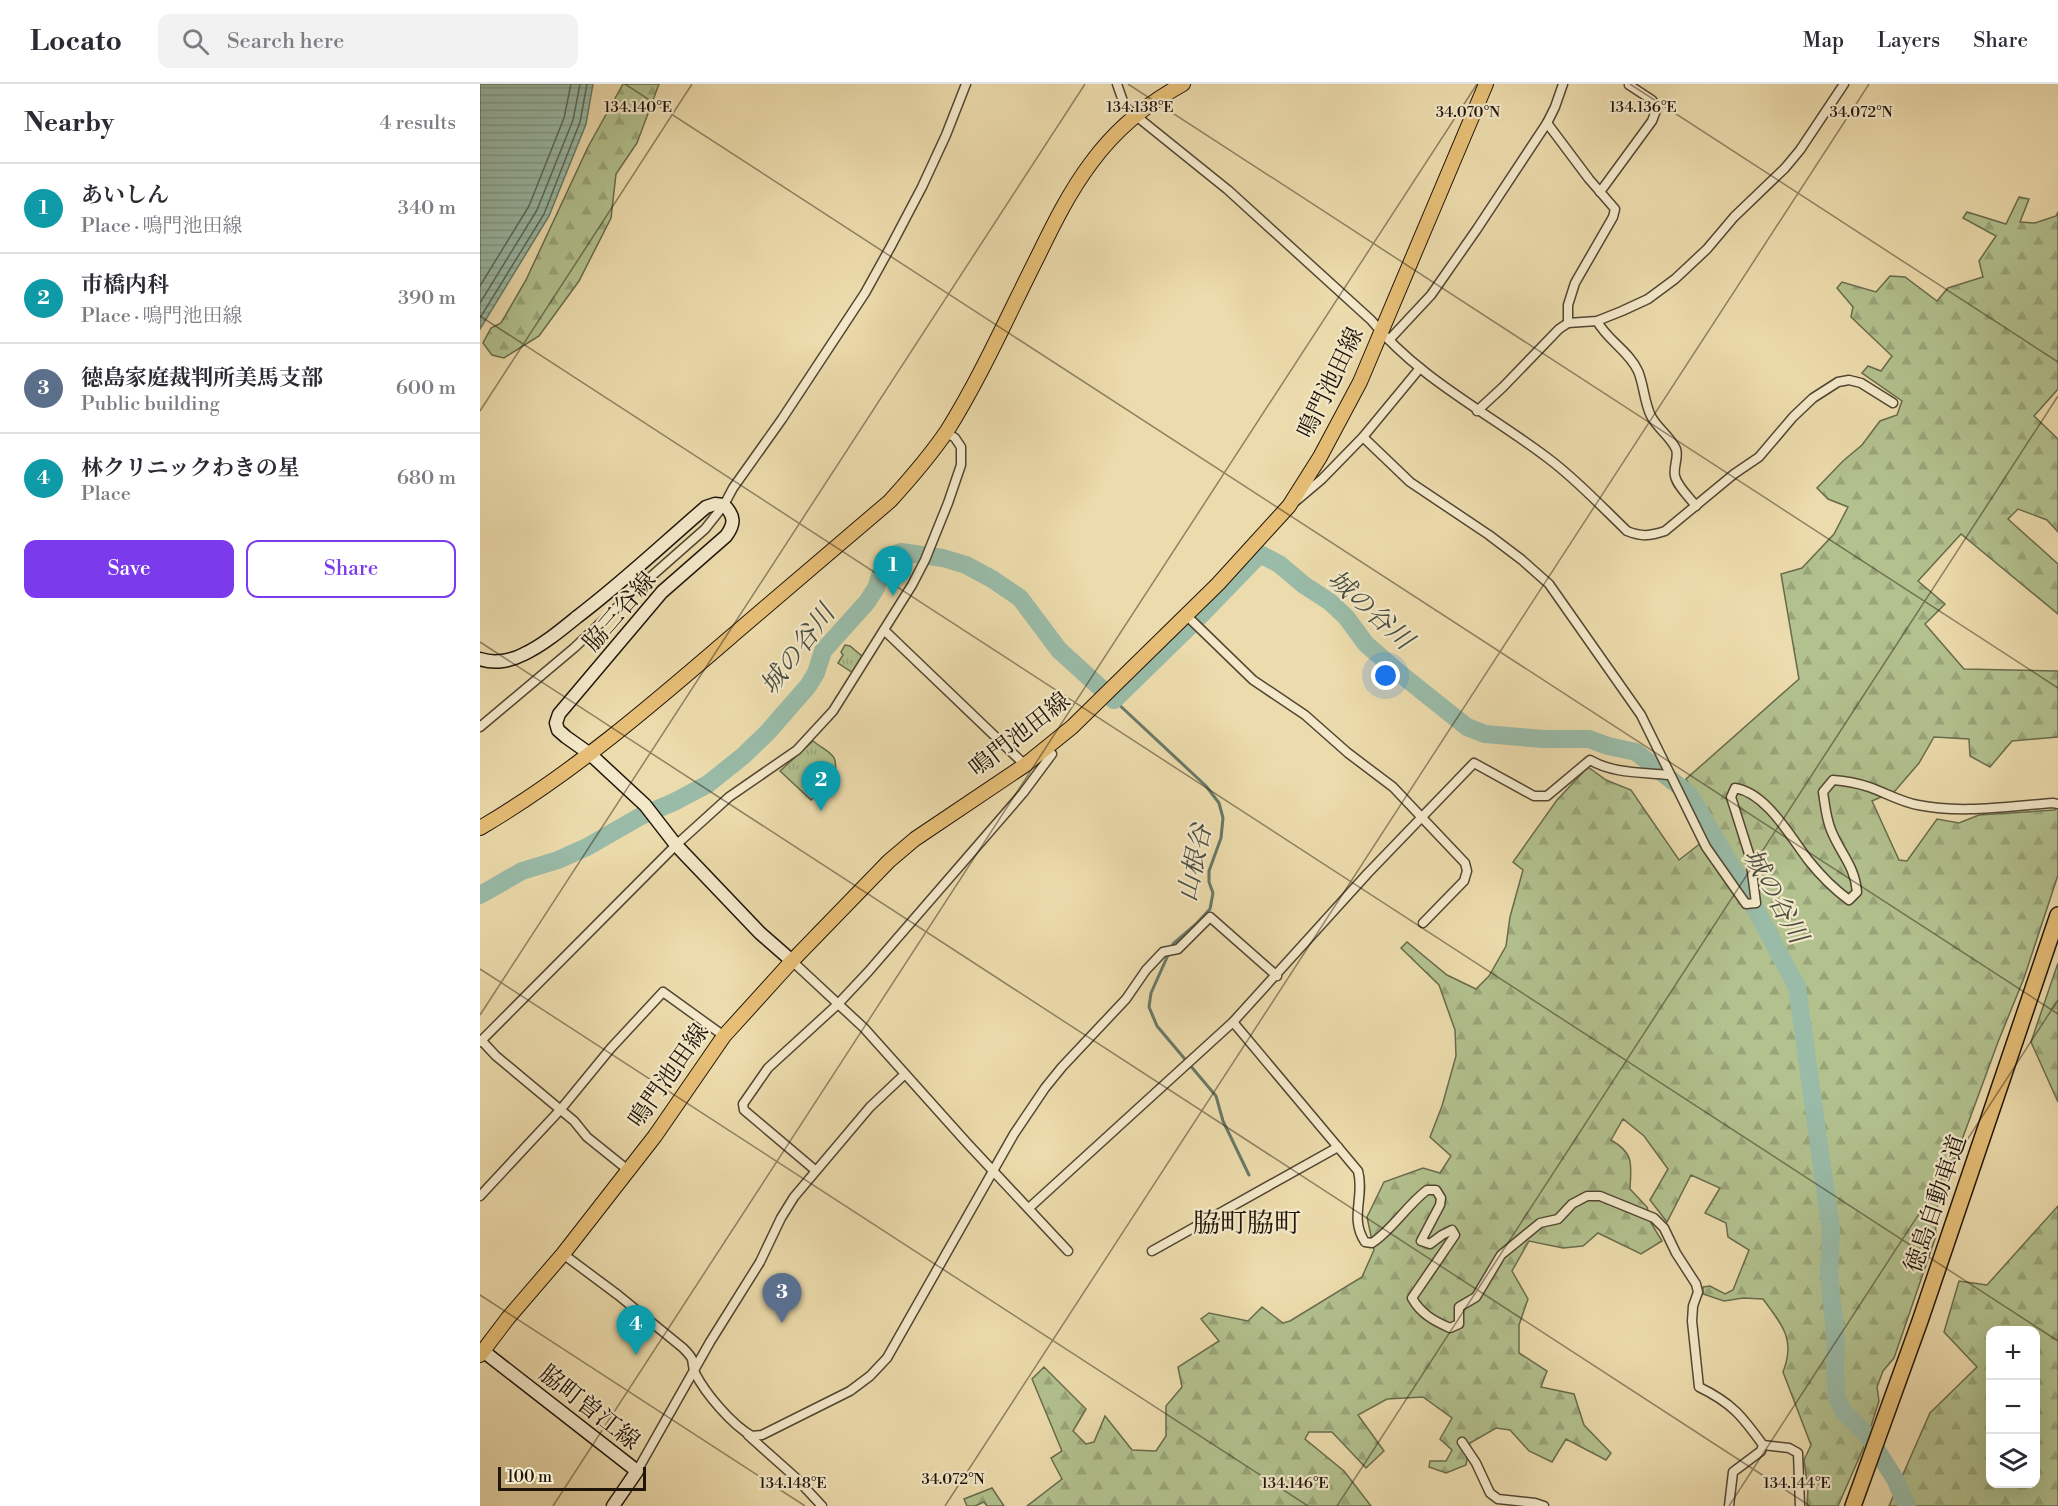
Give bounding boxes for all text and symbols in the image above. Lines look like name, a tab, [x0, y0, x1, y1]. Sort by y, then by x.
search box	[158, 14, 578, 68]
text: Locato	[30, 24, 122, 59]
icon: search	[179, 25, 212, 58]
text: Search here	[227, 28, 344, 55]
text: Map	[1803, 28, 1844, 54]
text: Layers	[1877, 28, 1940, 54]
text: Share	[1973, 28, 2028, 54]
text: 134.140°E	[604, 98, 672, 117]
text: 134.138°E	[1106, 98, 1174, 117]
text: 134.136°E	[1609, 98, 1677, 117]
text: 34.070°N	[1436, 103, 1500, 122]
text: 34.072°N	[1829, 103, 1893, 122]
text: Nearby	[24, 107, 114, 139]
text: 4 results	[379, 111, 456, 136]
text: あいしん	[81, 182, 169, 209]
text: 1	[39, 196, 48, 221]
text: 340 m	[398, 196, 456, 221]
text: Place · 鳴門池田線	[81, 214, 242, 239]
text: 市橋内科	[81, 272, 169, 299]
text: 2	[37, 286, 50, 311]
text: 390 m	[398, 286, 456, 311]
text: Place · 鳴門池田線	[81, 304, 242, 329]
street label: 鳴門池田線	[1291, 322, 1371, 444]
text: 徳島家庭裁判所美馬支部	[81, 365, 323, 392]
text: 3	[37, 376, 50, 401]
text: 600 m	[396, 376, 456, 401]
text: Public building	[81, 392, 220, 417]
text: 林クリニックわきの星	[81, 455, 300, 482]
text: 4	[37, 466, 50, 491]
text: 680 m	[397, 466, 456, 491]
text: Place	[81, 482, 131, 507]
button: Save	[24, 540, 234, 598]
button: Share	[246, 540, 456, 598]
pin: 1	[874, 546, 912, 596]
water label: 城の谷川	[1321, 563, 1422, 659]
street label: 脇三谷線	[577, 566, 663, 658]
water label: 城の谷川	[754, 596, 844, 701]
your location	[1371, 661, 1400, 690]
street label: 鳴門池田線	[963, 686, 1077, 784]
pin: 2	[802, 762, 840, 811]
water label: 山根谷	[1171, 820, 1219, 904]
water label: 城の谷川	[1736, 843, 1816, 952]
street label: 鳴門池田線	[622, 1018, 716, 1134]
street label: 徳島自動車道	[1898, 1131, 1974, 1277]
district label: 脇町脇町	[1193, 1207, 1301, 1241]
pin: 3	[762, 1274, 802, 1323]
pin: 4	[616, 1306, 656, 1355]
map controls	[1986, 1326, 2040, 1488]
button: +	[1986, 1326, 2040, 1380]
street label: 脇町曽江線	[532, 1359, 646, 1457]
button: −	[1986, 1380, 2040, 1434]
button: layers	[1986, 1434, 2040, 1488]
scale bar	[498, 1464, 646, 1492]
text: 100 m	[507, 1467, 552, 1487]
text: 34.072°N	[921, 1470, 985, 1489]
text: 134.148°E	[759, 1474, 827, 1493]
text: 134.146°E	[1261, 1474, 1329, 1493]
text: 134.144°E	[1763, 1474, 1831, 1493]

